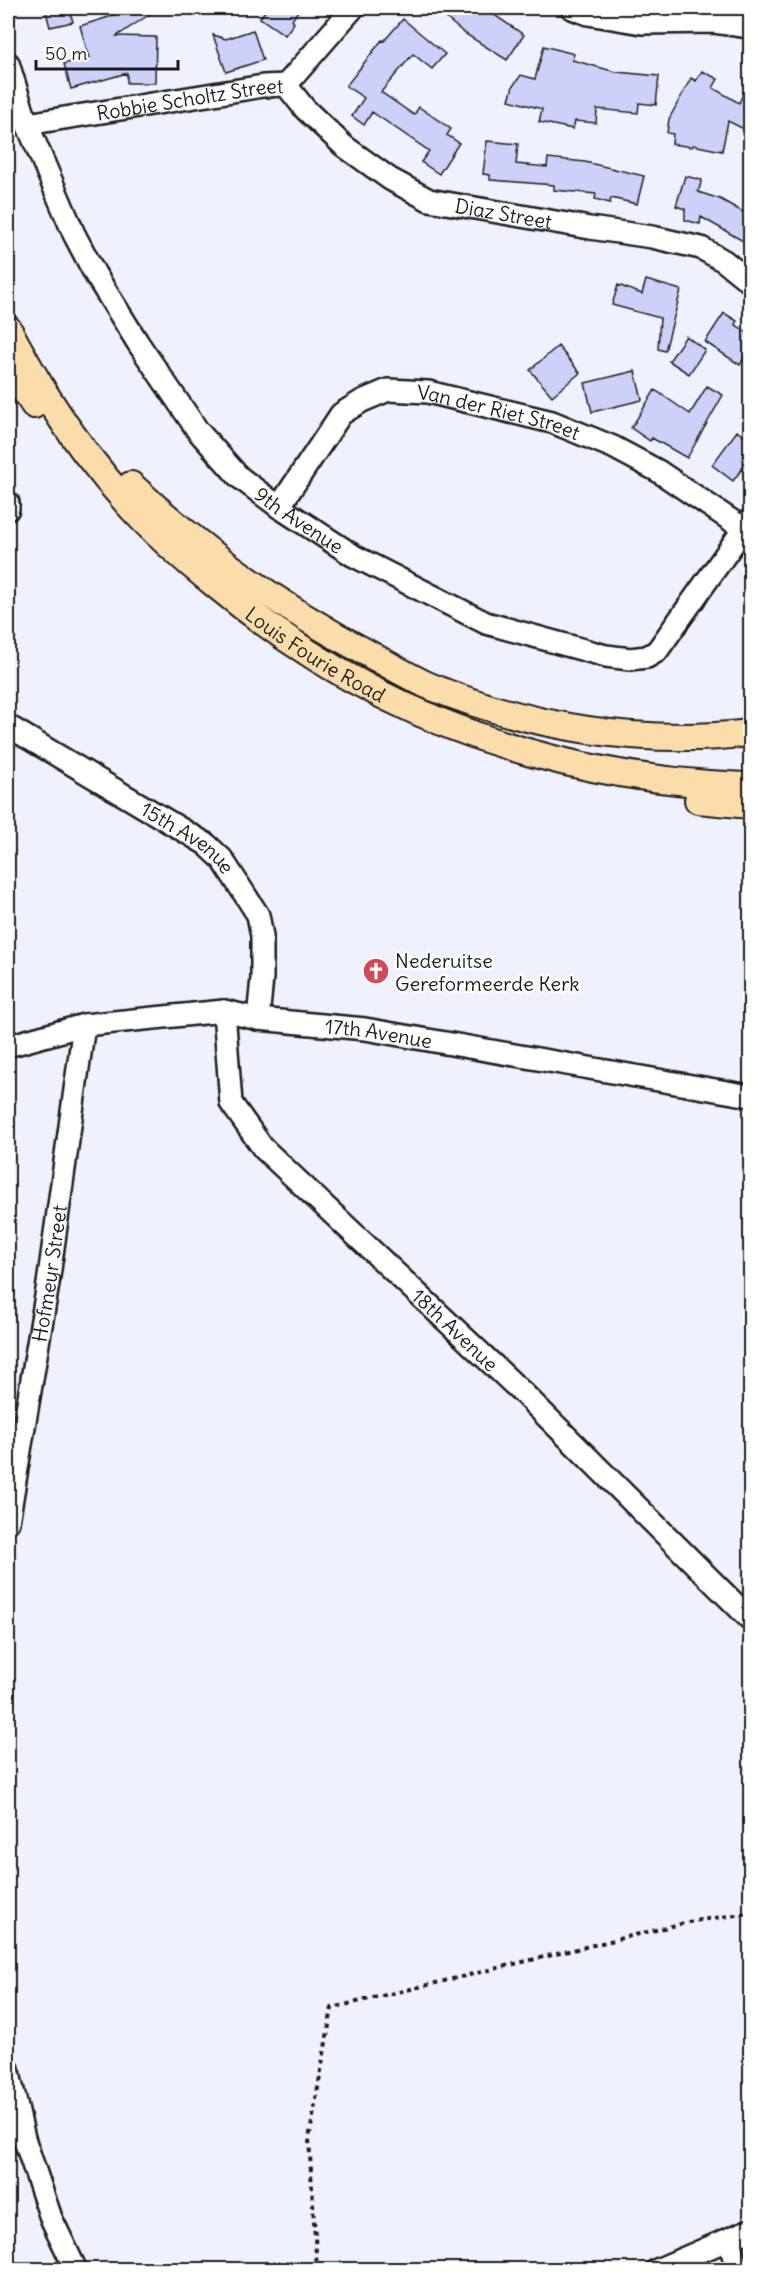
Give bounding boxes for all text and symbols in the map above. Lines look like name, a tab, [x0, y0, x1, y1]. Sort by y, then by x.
scale bar	[36, 33, 178, 71]
text: 50 m	[45, 42, 87, 65]
street label: Robbie Scholtz Street	[95, 73, 284, 125]
street label: Diaz Street	[453, 192, 554, 234]
street label: Van der Riet Street	[417, 379, 584, 445]
street label: 9th Avenue	[250, 481, 348, 558]
street label: Louis Fourie Road	[241, 601, 390, 707]
street label: 15th Avenue	[137, 796, 240, 878]
place label: Nederuitse Gereformeerde Kerk	[395, 948, 580, 996]
church icon: Nederuitse Gereformeerde Kerk	[361, 956, 391, 986]
street label: 17th Avenue	[324, 1013, 434, 1053]
street label: Hofmeyr Street	[26, 1203, 71, 1344]
street label: 18th Avenue	[407, 1283, 504, 1376]

